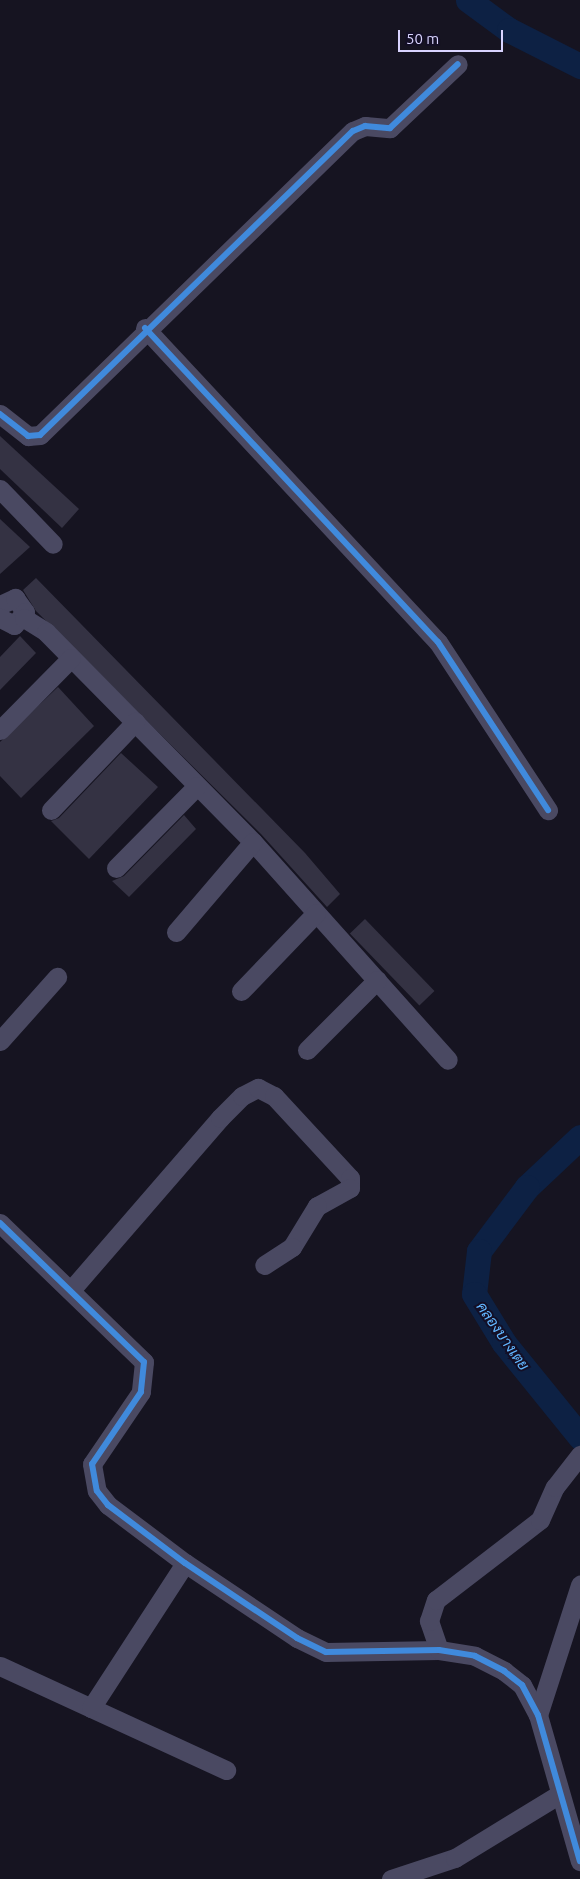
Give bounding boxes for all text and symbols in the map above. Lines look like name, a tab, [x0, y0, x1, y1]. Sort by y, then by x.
scale bar	[400, 20, 505, 52]
text: 50 m	[406, 30, 439, 47]
water label: คลองบางเตย	[473, 1298, 533, 1374]

